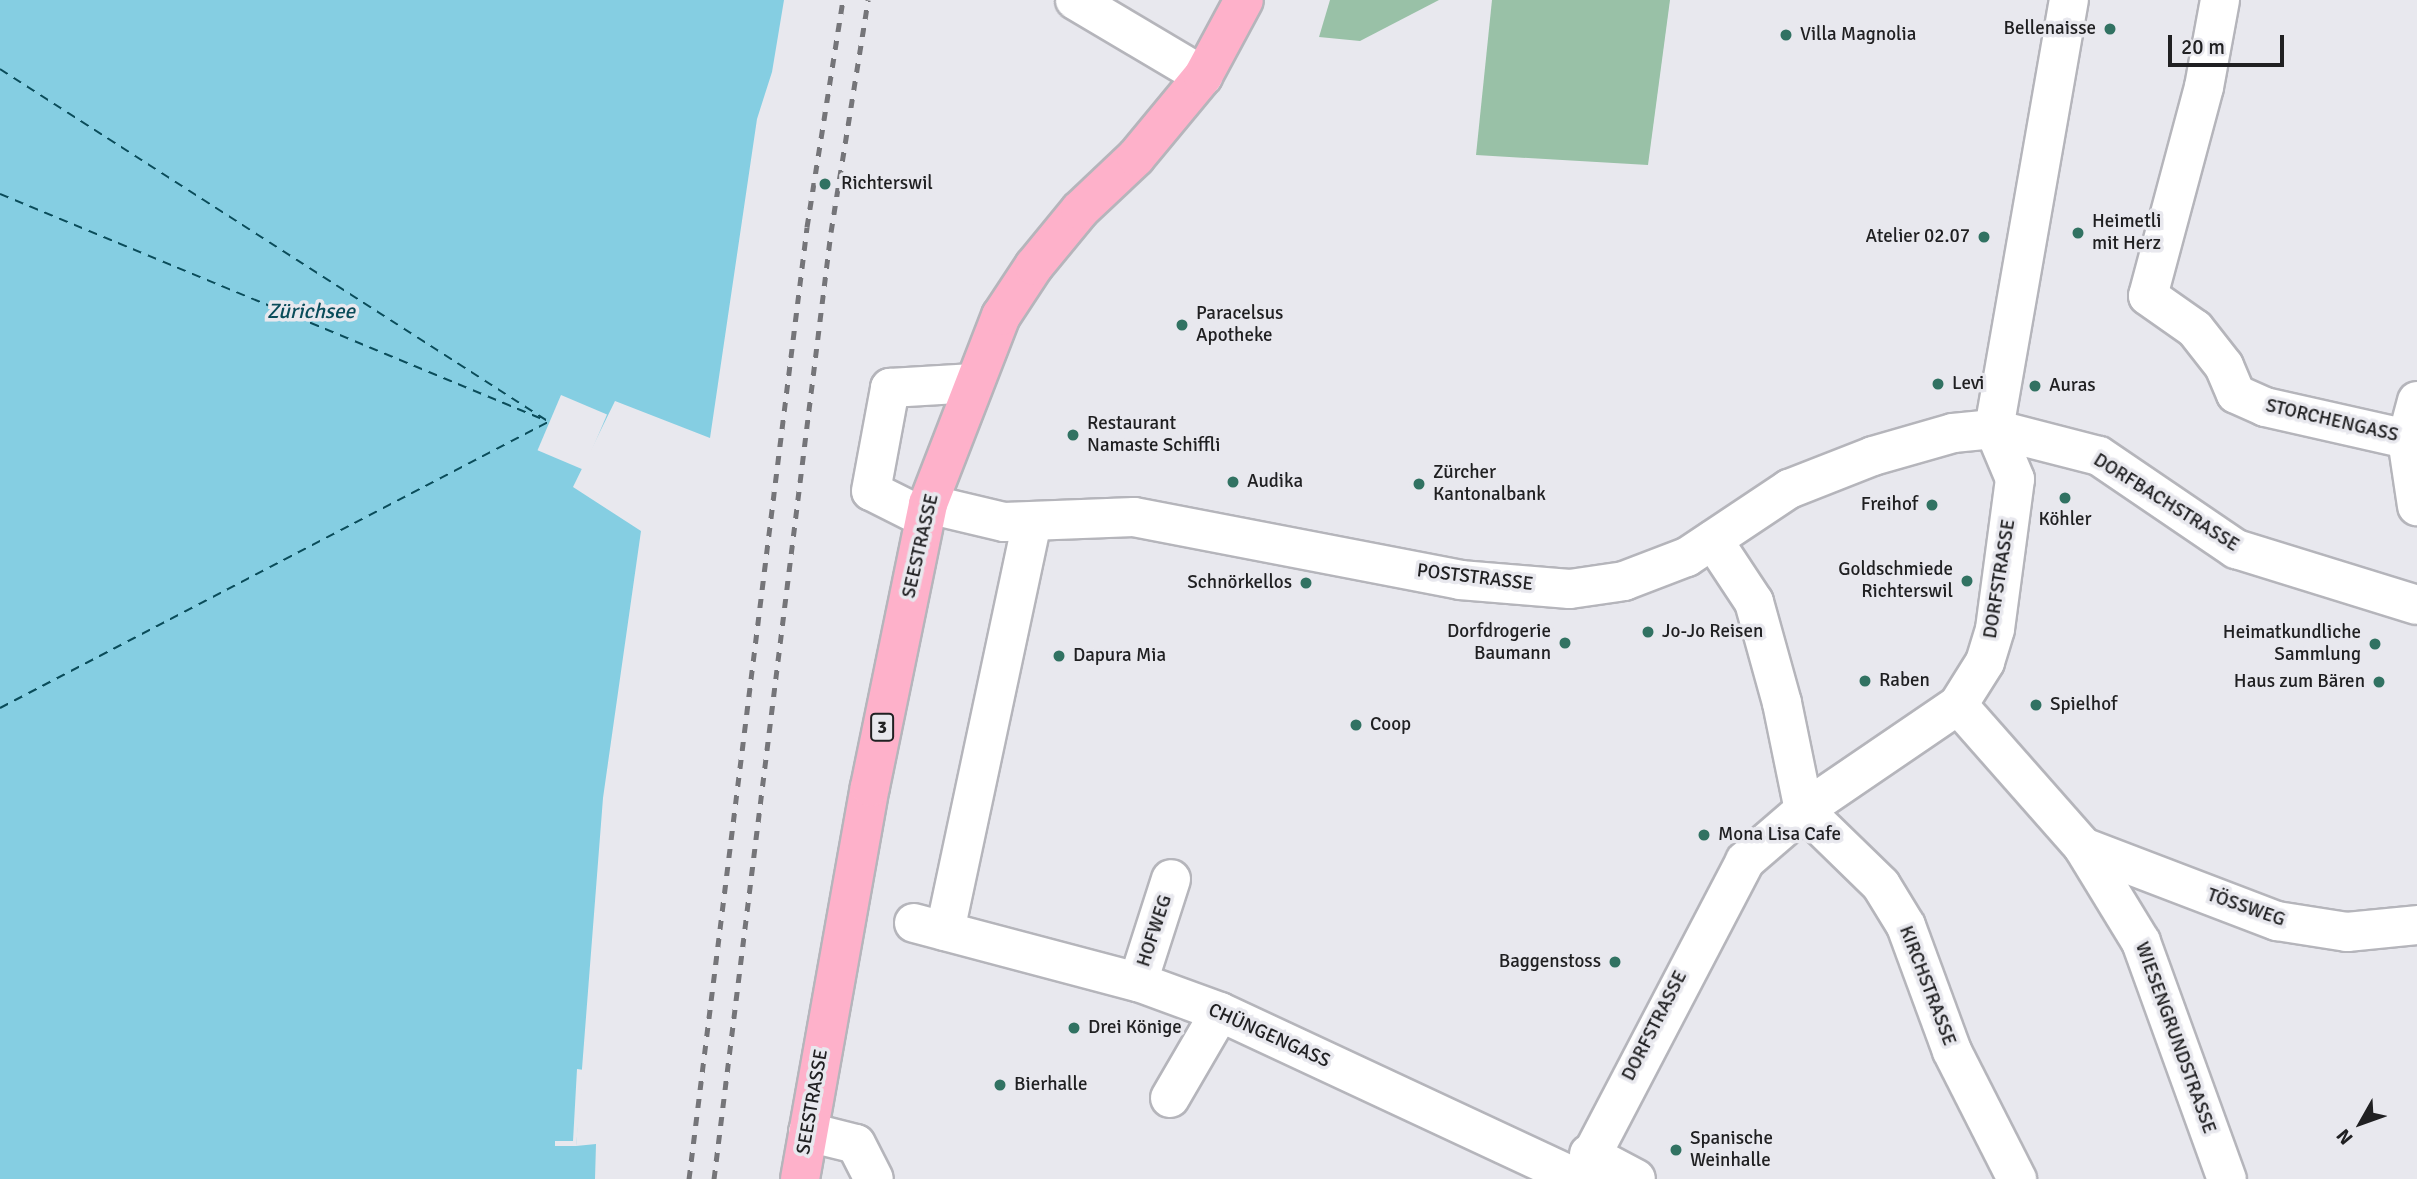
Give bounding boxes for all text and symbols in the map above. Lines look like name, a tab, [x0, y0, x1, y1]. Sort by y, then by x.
place label: Bellenaisse	[2003, 18, 2096, 40]
marker: Bellenaisse	[2102, 21, 2118, 37]
scale bar	[2172, 21, 2288, 65]
place label: Villa Magnolia	[1800, 24, 1916, 46]
marker: Villa Magnolia	[1778, 27, 1794, 43]
text: 20 m	[2181, 34, 2225, 60]
place label: Richterswil	[841, 173, 933, 195]
marker: Richterswil	[815, 174, 835, 194]
place label: Heimetli mit Herz	[2092, 211, 2161, 255]
marker: Heimetli mit Herz	[2070, 225, 2086, 241]
place label: Atelier 02.07	[1865, 226, 1970, 248]
marker: Atelier 02.07	[1976, 229, 1992, 245]
water label: Zürichsee	[267, 298, 355, 324]
place label: Paracelsus Apotheke	[1196, 303, 1283, 347]
marker: Paracelsus Apotheke	[1174, 317, 1190, 333]
place label: Levi	[1952, 373, 1984, 395]
place label: Auras	[2049, 375, 2096, 397]
marker: Levi	[1930, 376, 1946, 392]
marker: Auras	[2027, 378, 2043, 394]
street label: STORCHENGASS	[2263, 395, 2401, 447]
place label: Restaurant Namaste Schiffli	[1087, 413, 1220, 457]
marker: Restaurant Namaste Schiffli	[1065, 427, 1081, 443]
street label: DORFBACHSTRASSE	[2089, 449, 2243, 557]
place label: Zürcher Kantonalbank	[1433, 462, 1546, 506]
place label: Audika	[1247, 471, 1303, 493]
marker: Audika	[1225, 474, 1241, 490]
marker: Zürcher Kantonalbank	[1411, 476, 1427, 492]
marker: Köhler	[2057, 490, 2073, 506]
street label: SEESTRASSE	[898, 492, 944, 600]
place label: Freihof	[1861, 494, 1918, 516]
marker: Freihof	[1924, 497, 1940, 513]
place label: Köhler	[2038, 509, 2092, 531]
street label: DORFSTRASSE	[1979, 518, 2021, 640]
place label: Goldschmiede Richterswil	[1838, 559, 1953, 603]
street label: POSTSTRASSE	[1416, 560, 1534, 596]
place label: Schnörkellos	[1187, 572, 1292, 594]
marker: Goldschmiede Richterswil	[1959, 573, 1975, 589]
marker: Schnörkellos	[1298, 575, 1314, 591]
place label: Dorfdrogerie Baumann	[1447, 621, 1551, 665]
place label: Jo-Jo Reisen	[1662, 621, 1763, 643]
place label: Heimatkundliche Sammlung	[2223, 622, 2361, 666]
marker: Jo-Jo Reisen	[1640, 624, 1656, 640]
marker: Dorfdrogerie Baumann	[1557, 635, 1573, 651]
marker: Heimatkundliche Sammlung	[2367, 636, 2383, 652]
place label: Dapura Mia	[1073, 645, 1166, 667]
marker: Dapura Mia	[1051, 648, 1067, 664]
place label: Raben	[1879, 670, 1930, 692]
place label: Haus zum Bären	[2234, 671, 2365, 693]
marker: Raben	[1857, 673, 1873, 689]
marker: Haus zum Bären	[2371, 674, 2387, 690]
place label: Spielhof	[2050, 694, 2117, 716]
marker: Spielhof	[2028, 697, 2044, 713]
road number: 3	[870, 712, 894, 742]
place label: Coop	[1370, 714, 1411, 736]
marker: Coop	[1348, 717, 1364, 733]
place label: Mona Lisa Cafe	[1718, 824, 1841, 846]
marker: Mona Lisa Cafe	[1696, 827, 1712, 843]
street label: TÖSSWEG	[2204, 884, 2288, 932]
street label: HOFWEG	[1133, 892, 1177, 970]
street label: KIRCHSTRASSE	[1894, 923, 1960, 1049]
street label: WIESENGRUNDSTRASSE	[2130, 939, 2220, 1137]
place label: Baggenstoss	[1499, 951, 1601, 973]
marker: Baggenstoss	[1607, 954, 1623, 970]
street label: DORFSTRASSE	[1618, 967, 1692, 1085]
street label: CHÜNGENGASS	[1205, 999, 1333, 1073]
place label: Drei Könige	[1088, 1017, 1182, 1039]
marker: Drei Könige	[1066, 1020, 1082, 1036]
street label: SEESTRASSE	[793, 1048, 833, 1156]
place label: Bierhalle	[1014, 1074, 1087, 1096]
marker: Bierhalle	[992, 1077, 1008, 1093]
north arrow	[2326, 1088, 2396, 1158]
text: N	[2331, 1124, 2358, 1149]
place label: Spanische Weinhalle	[1690, 1128, 1773, 1172]
marker: Spanische Weinhalle	[1668, 1142, 1684, 1158]

